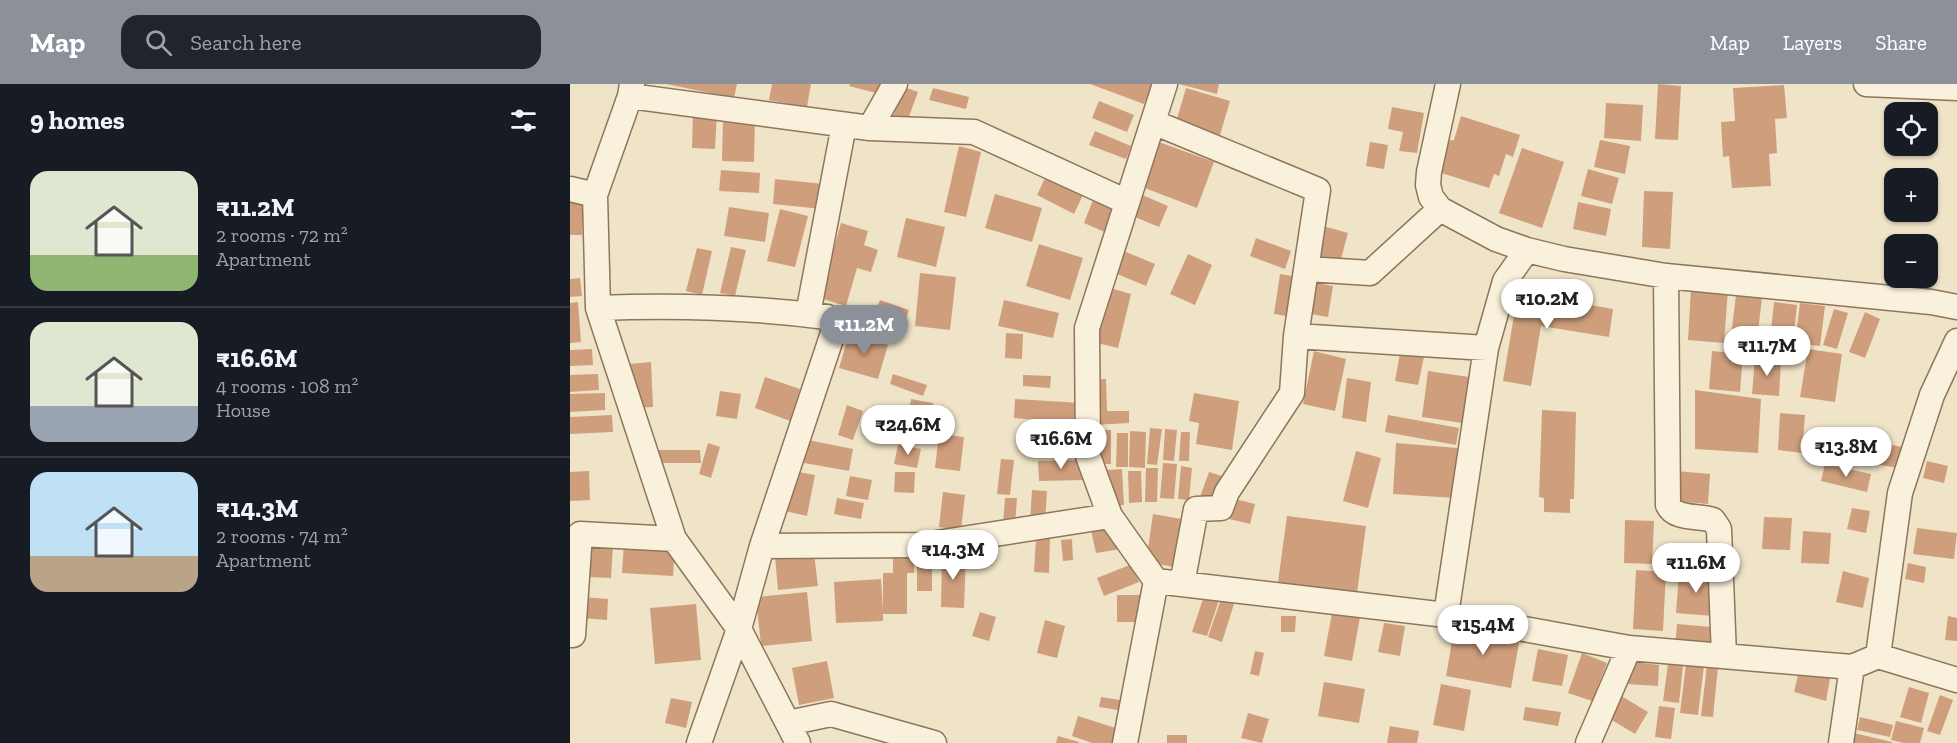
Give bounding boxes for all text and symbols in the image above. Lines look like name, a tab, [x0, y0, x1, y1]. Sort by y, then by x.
search box	[121, 15, 541, 69]
text: Map	[30, 26, 85, 59]
icon: search	[142, 26, 175, 59]
text: Search here	[190, 29, 302, 56]
text: Map	[1710, 30, 1750, 55]
text: Layers	[1783, 30, 1842, 55]
text: Share	[1875, 30, 1927, 55]
map controls	[1884, 102, 1938, 288]
button: locate	[1884, 102, 1938, 156]
text: 9 homes	[30, 104, 125, 136]
icon: filters	[507, 104, 540, 137]
button: +	[1884, 168, 1938, 222]
text: ₹11.2M	[216, 191, 294, 223]
icon: home	[78, 195, 150, 267]
text: 2 rooms · 72 m²	[216, 223, 348, 247]
button: −	[1884, 234, 1938, 288]
text: Apartment	[216, 247, 311, 271]
pin: ₹10.2M	[1498, 279, 1596, 330]
text: ₹10.2M	[1515, 286, 1579, 310]
pin: ₹11.2M	[815, 305, 913, 356]
text: ₹11.2M	[834, 312, 894, 336]
pin: ₹11.7M	[1718, 326, 1816, 377]
text: ₹11.7M	[1738, 333, 1796, 357]
text: ₹16.6M	[216, 342, 297, 374]
icon: home	[78, 346, 150, 418]
text: 4 rooms · 108 m²	[216, 374, 358, 398]
text: House	[216, 398, 270, 422]
pin: ₹24.6M	[859, 405, 957, 456]
text: ₹24.6M	[875, 412, 941, 436]
pin: ₹16.6M	[1012, 419, 1110, 470]
text: ₹16.6M	[1030, 426, 1092, 450]
pin: ₹13.8M	[1797, 427, 1895, 478]
text: ₹13.8M	[1815, 434, 1877, 458]
text: ₹14.3M	[216, 492, 299, 524]
icon: home	[78, 496, 150, 568]
text: 2 rooms · 74 m²	[216, 524, 348, 548]
pin: ₹14.3M	[904, 530, 1002, 581]
text: ₹14.3M	[921, 537, 985, 561]
pin: ₹11.6M	[1647, 543, 1745, 594]
text: Apartment	[216, 548, 311, 572]
text: ₹11.6M	[1666, 550, 1726, 574]
pin: ₹15.4M	[1434, 605, 1532, 656]
text: ₹15.4M	[1451, 612, 1515, 636]

